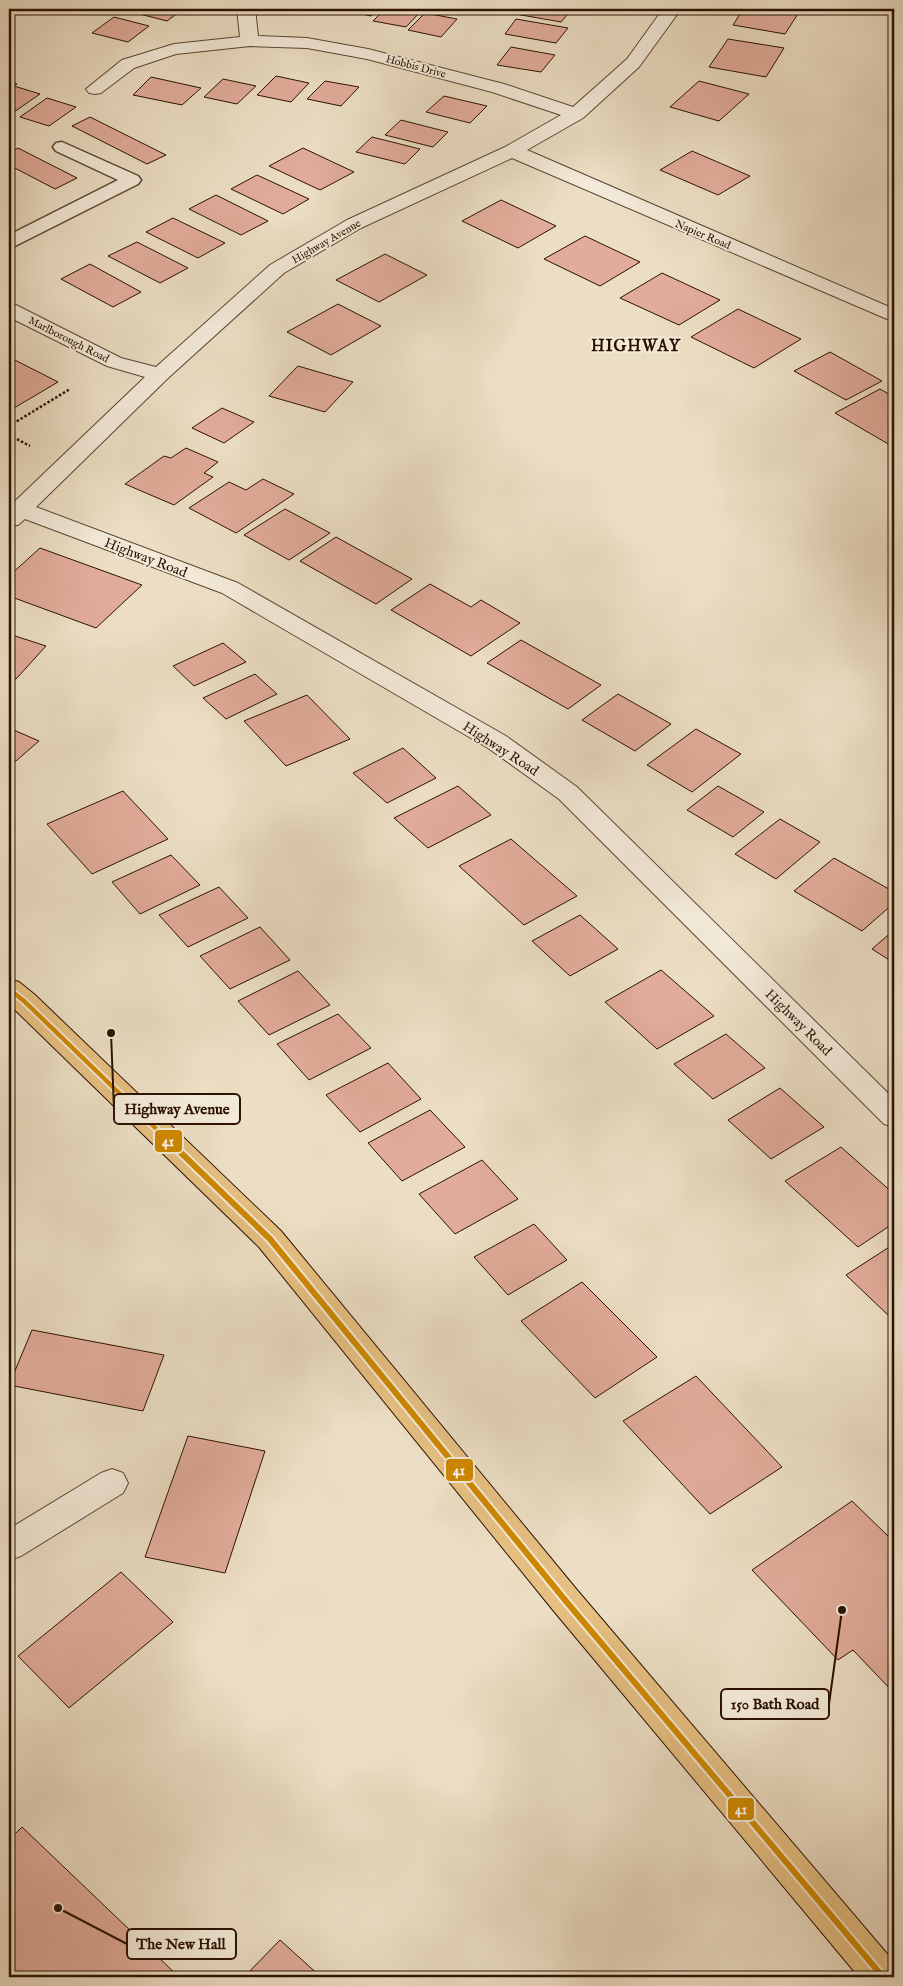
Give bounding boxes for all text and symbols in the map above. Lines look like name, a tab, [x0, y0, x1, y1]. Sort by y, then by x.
street label: Hobbis Drive	[384, 52, 447, 82]
street label: Highway Avenue	[290, 216, 363, 267]
street label: Napier Road	[673, 217, 733, 253]
street label: Marlborough Road	[26, 314, 111, 366]
district label: HIGHWAY	[591, 337, 681, 357]
street label: Highway Road	[102, 534, 190, 582]
street label: Highway Road	[459, 718, 542, 780]
street label: Highway Road	[761, 985, 836, 1060]
callout: Highway Avenue	[114, 1094, 240, 1124]
text: Highway Avenue	[124, 1100, 230, 1119]
line badge: 41	[154, 1129, 183, 1153]
text: 41	[162, 1133, 174, 1151]
line badge: 41	[445, 1458, 474, 1482]
text: 41	[453, 1462, 465, 1480]
callout: 150 Bath Road	[721, 1689, 829, 1719]
text: 150 Bath Road	[731, 1695, 820, 1714]
line badge: 41	[727, 1797, 755, 1821]
text: 41	[735, 1801, 747, 1819]
callout: The New Hall	[127, 1929, 236, 1959]
text: The New Hall	[135, 1935, 227, 1954]

